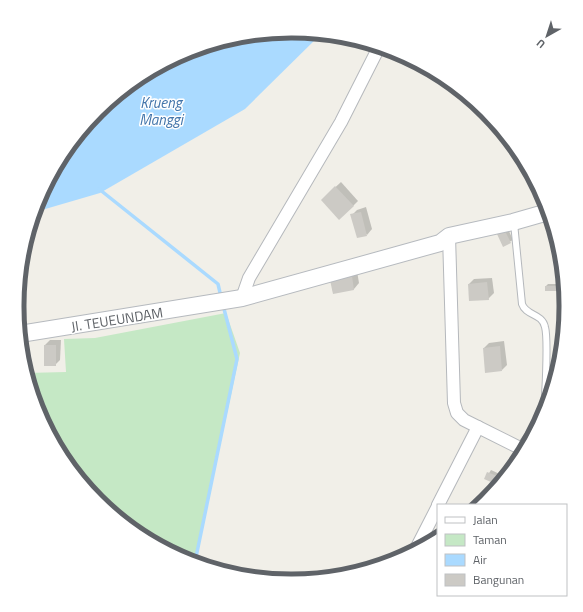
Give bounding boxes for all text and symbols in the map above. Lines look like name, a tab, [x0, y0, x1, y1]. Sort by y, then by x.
north arrow	[527, 16, 567, 56]
text: U	[533, 35, 549, 52]
water label: Krueng Manggi	[139, 91, 185, 131]
street label: JI. TEUEUNDAM	[69, 301, 165, 337]
legend	[437, 504, 567, 596]
text: Jalan	[473, 510, 498, 529]
text: Taman	[473, 530, 507, 549]
text: Air	[473, 550, 487, 569]
text: Bangunan	[473, 570, 524, 589]

